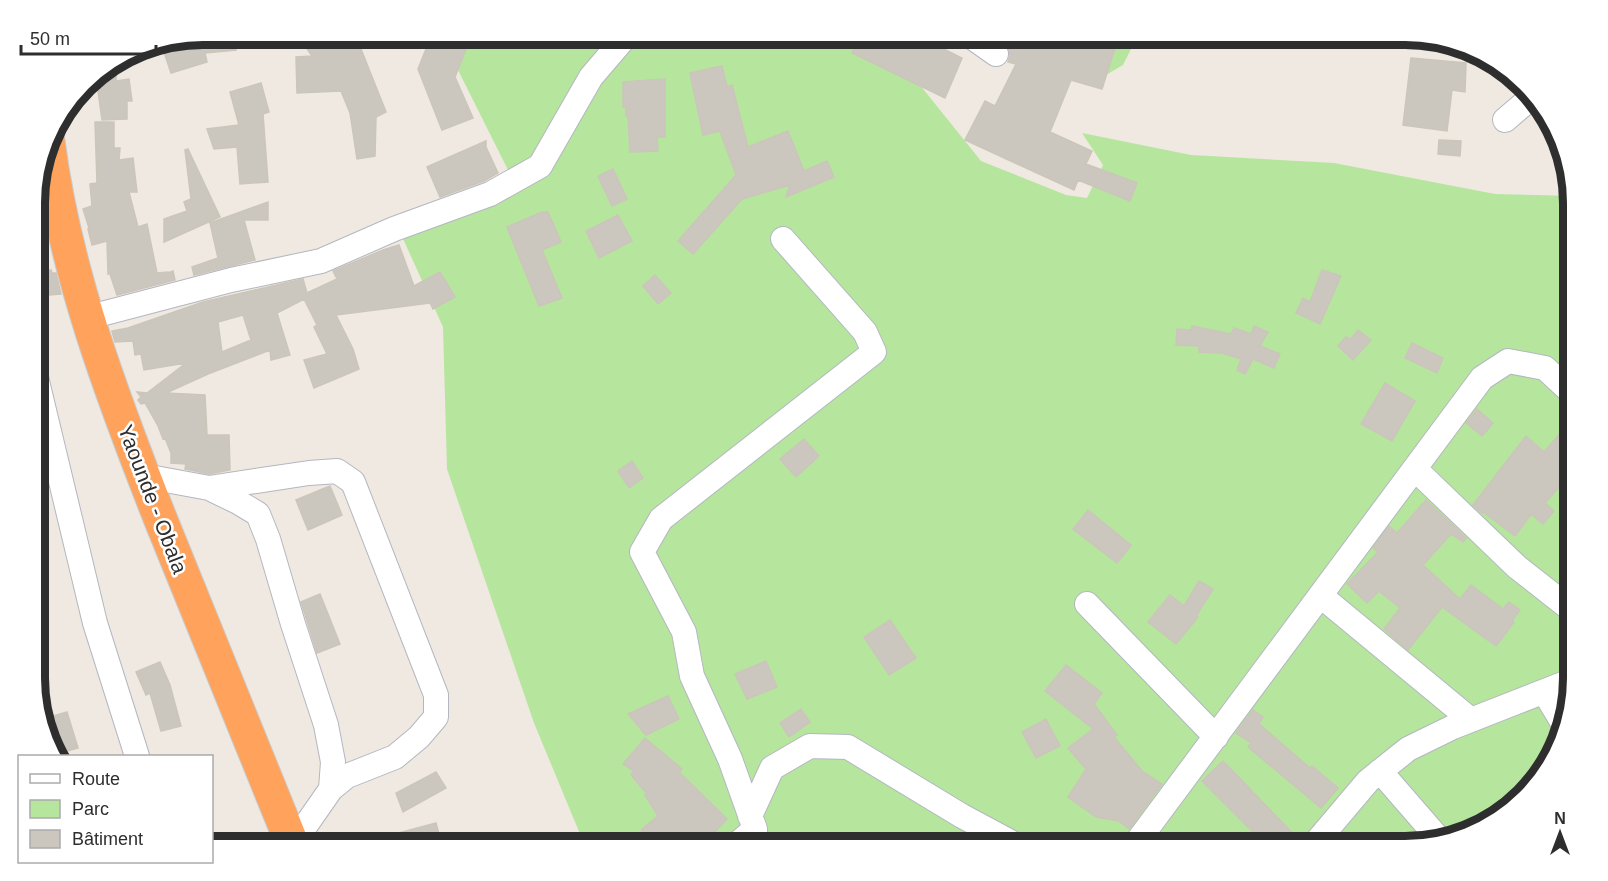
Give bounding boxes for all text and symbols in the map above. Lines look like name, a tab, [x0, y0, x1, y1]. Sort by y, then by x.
scale bar	[21, 18, 156, 56]
text: 50 m	[30, 29, 70, 49]
street label: Yaounde - Obala	[114, 421, 192, 577]
legend	[18, 755, 213, 863]
text: Route	[72, 769, 120, 789]
text: Parc	[72, 799, 109, 819]
north arrow	[1530, 803, 1590, 863]
text: N	[1554, 810, 1566, 827]
text: Bâtiment	[72, 829, 143, 849]

